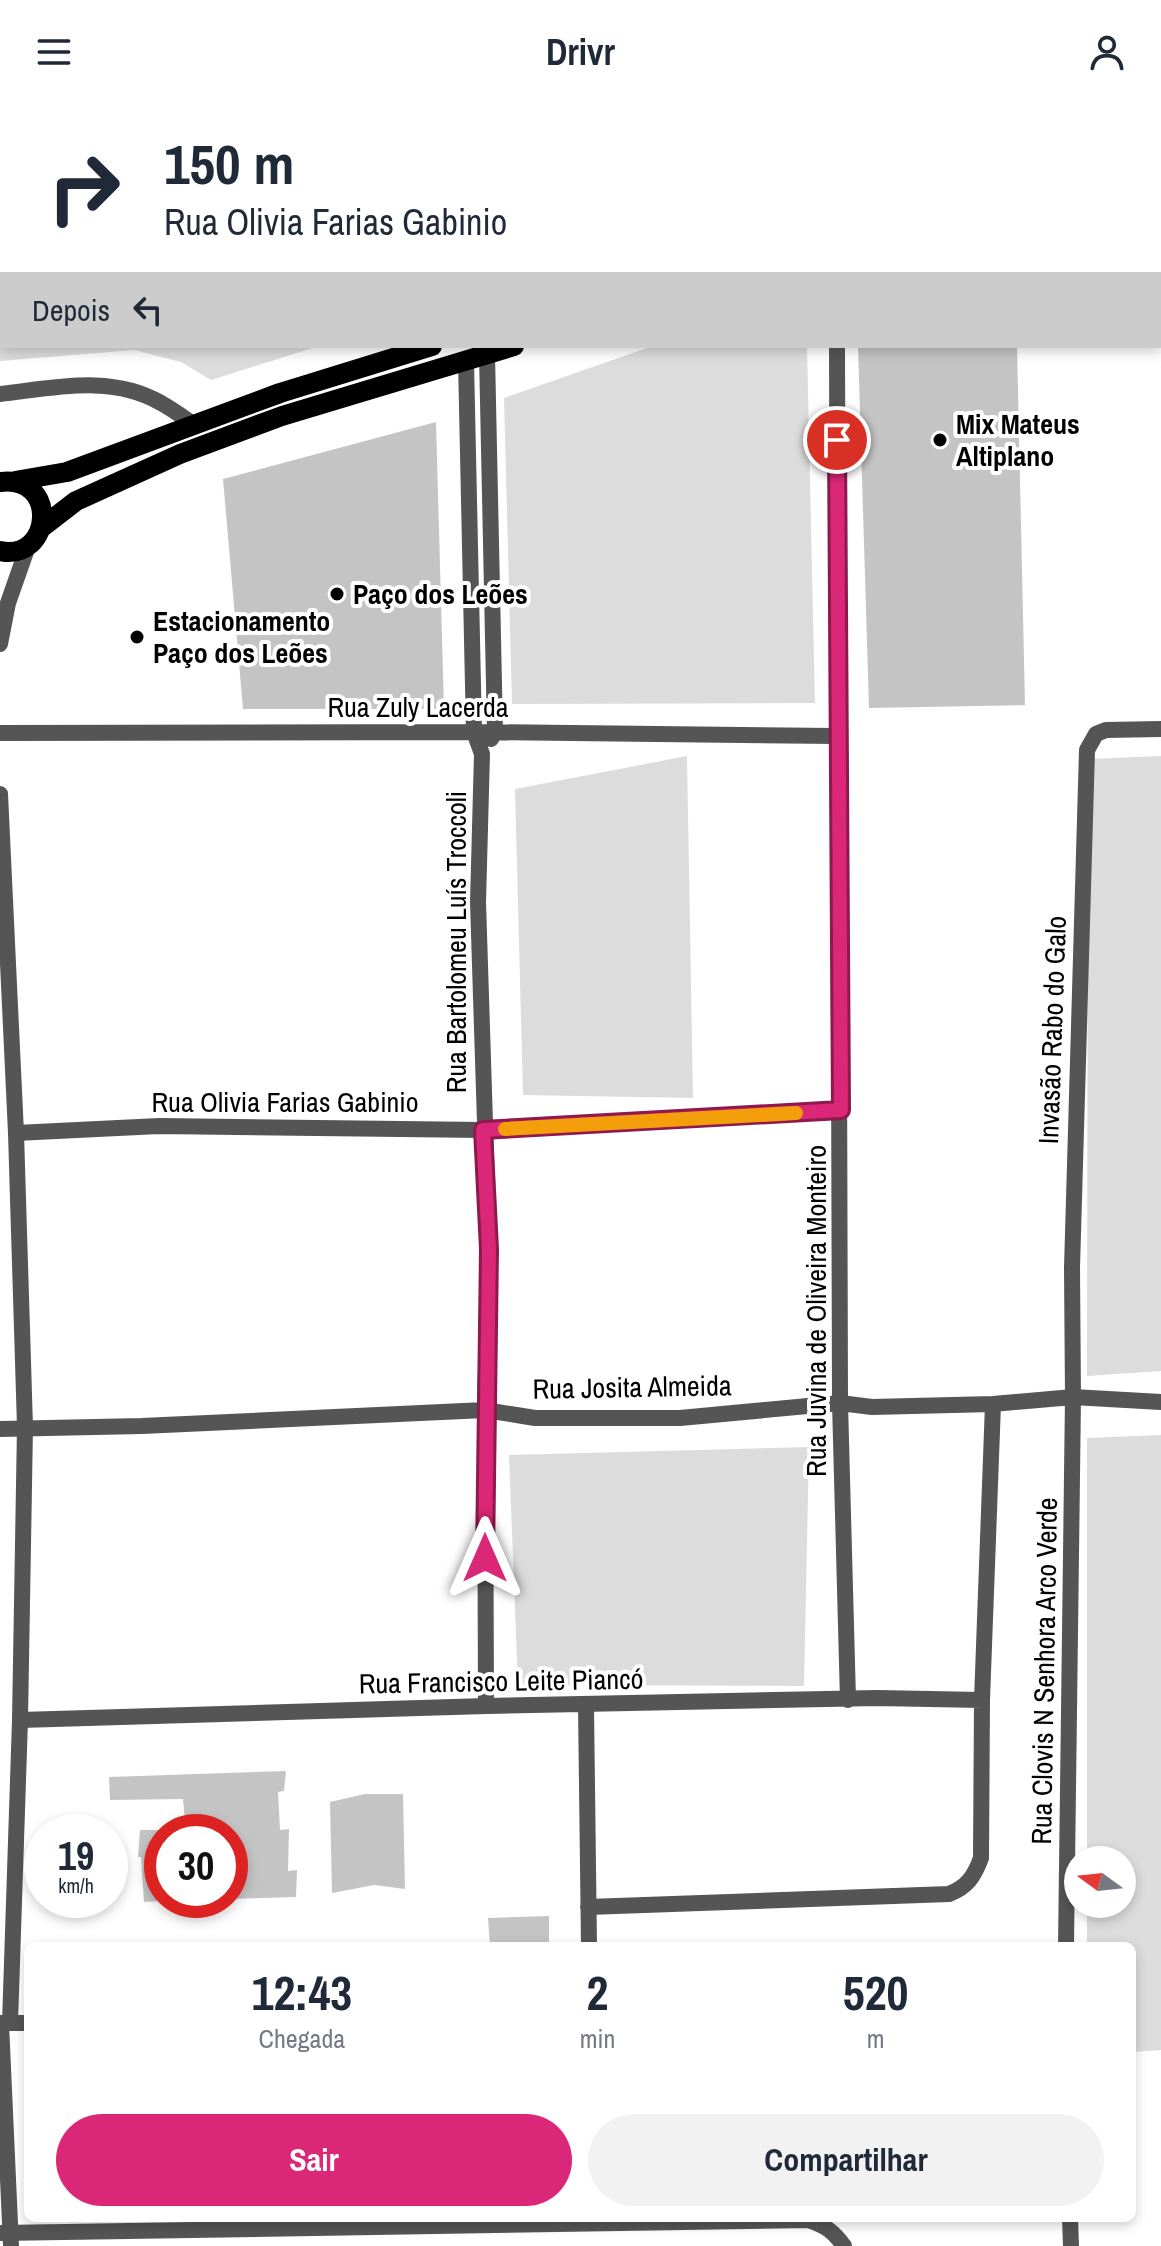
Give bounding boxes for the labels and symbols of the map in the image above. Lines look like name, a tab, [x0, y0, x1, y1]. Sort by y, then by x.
place label: Mix Mateus Altiplano	[956, 405, 1080, 475]
pin	[803, 406, 871, 474]
marker: Mix Mateus Altiplano	[931, 431, 949, 449]
place label: Paço dos Leões	[353, 575, 528, 613]
marker: Paço dos Leões	[328, 585, 346, 603]
place label: Estacionamento Paço dos Leões	[153, 602, 330, 672]
marker: Estacionamento Paço dos Leões	[128, 628, 146, 646]
street label: Rua Zuly Lacerda	[327, 688, 509, 726]
street label: Rua Bartolomeu Luís Troccoli	[437, 791, 475, 1093]
street label: Invasão Rabo do Galo	[1029, 915, 1075, 1145]
street label: Rua Olivia Farias Gabinio	[152, 1083, 418, 1121]
street label: Rua Juvina de Oliveira Monteiro	[797, 1145, 835, 1477]
street label: Rua Josita Almeida	[532, 1366, 732, 1408]
street label: Rua Clovis N Senhora Arco Verde	[1022, 1497, 1066, 1845]
position arrow	[443, 1516, 527, 1600]
street label: Rua Francisco Leite Piancó	[358, 1660, 644, 1702]
speed limit sign: 30	[144, 1814, 248, 1918]
north arrow	[1064, 1846, 1136, 1918]

